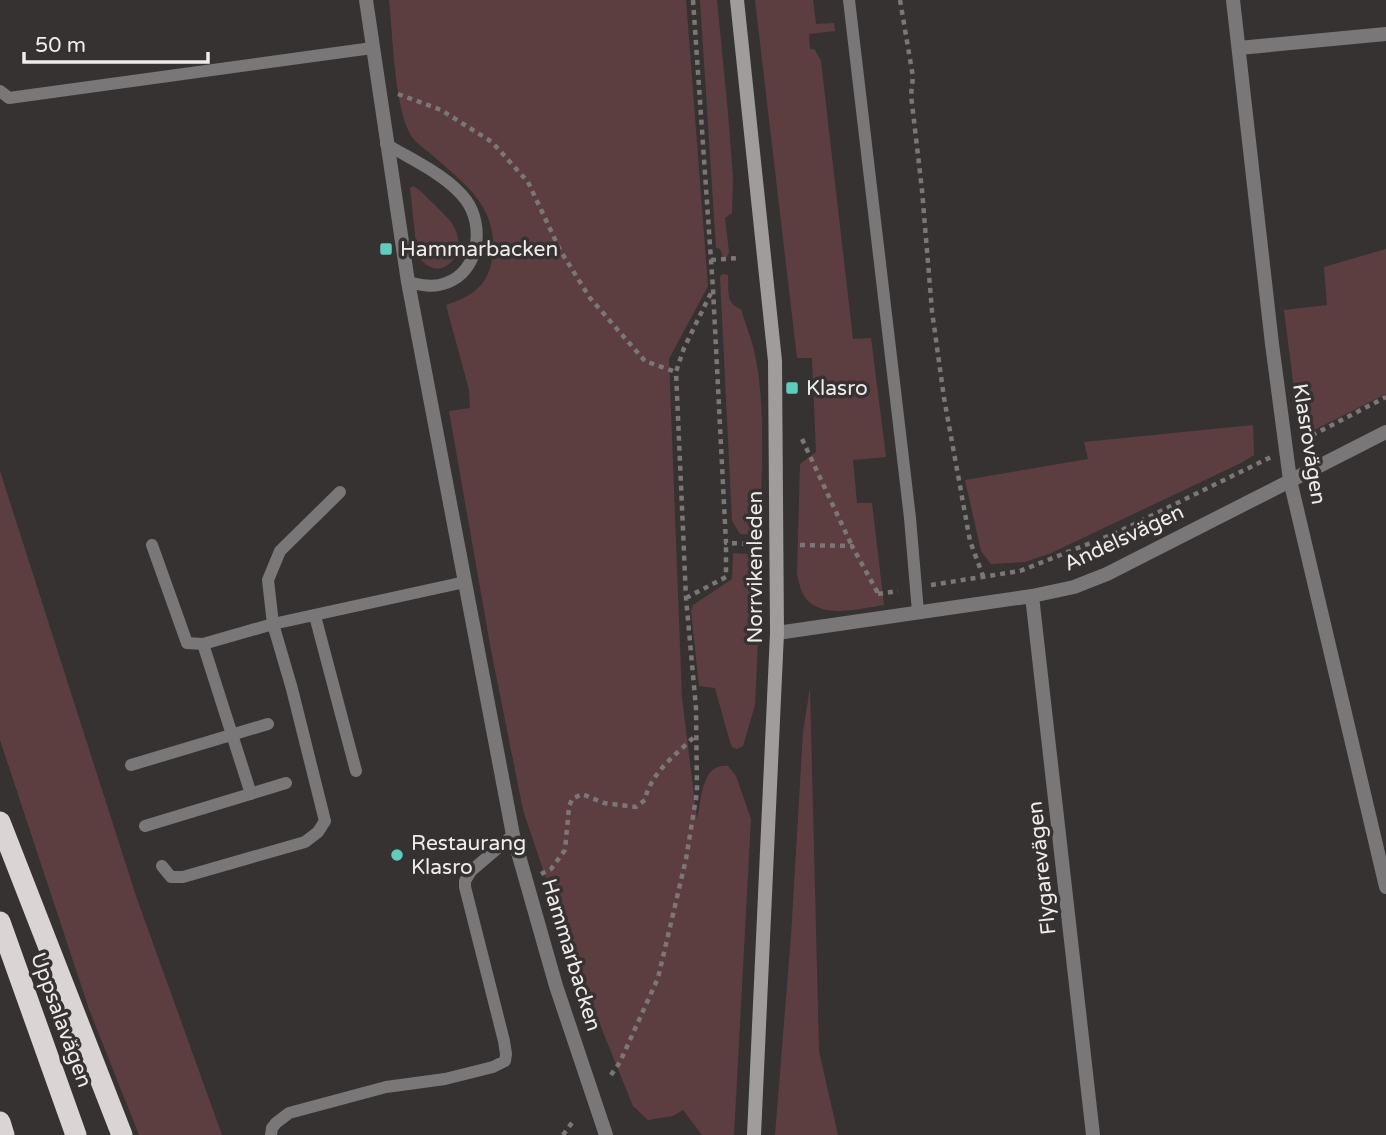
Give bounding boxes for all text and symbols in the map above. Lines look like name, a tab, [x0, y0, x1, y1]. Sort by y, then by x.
scale bar	[24, 21, 208, 65]
text: 50 m	[35, 33, 86, 58]
place label: Hammarbacken	[400, 237, 558, 262]
marker: Hammarbacken	[378, 241, 394, 257]
place label: Klasro	[806, 376, 868, 401]
marker: Klasro	[784, 380, 800, 396]
street label: Klasrovägen	[1287, 382, 1331, 506]
street label: Norrvikenleden	[743, 491, 768, 643]
street label: Andelsvägen	[1060, 499, 1188, 577]
street label: Flygarevägen	[1023, 800, 1061, 936]
place label: Restaurang Klasro	[411, 831, 526, 880]
marker: Restaurang Klasro	[389, 847, 405, 863]
street label: Hammarbacken	[536, 876, 606, 1034]
street label: Uppsalavägen	[25, 949, 97, 1091]

